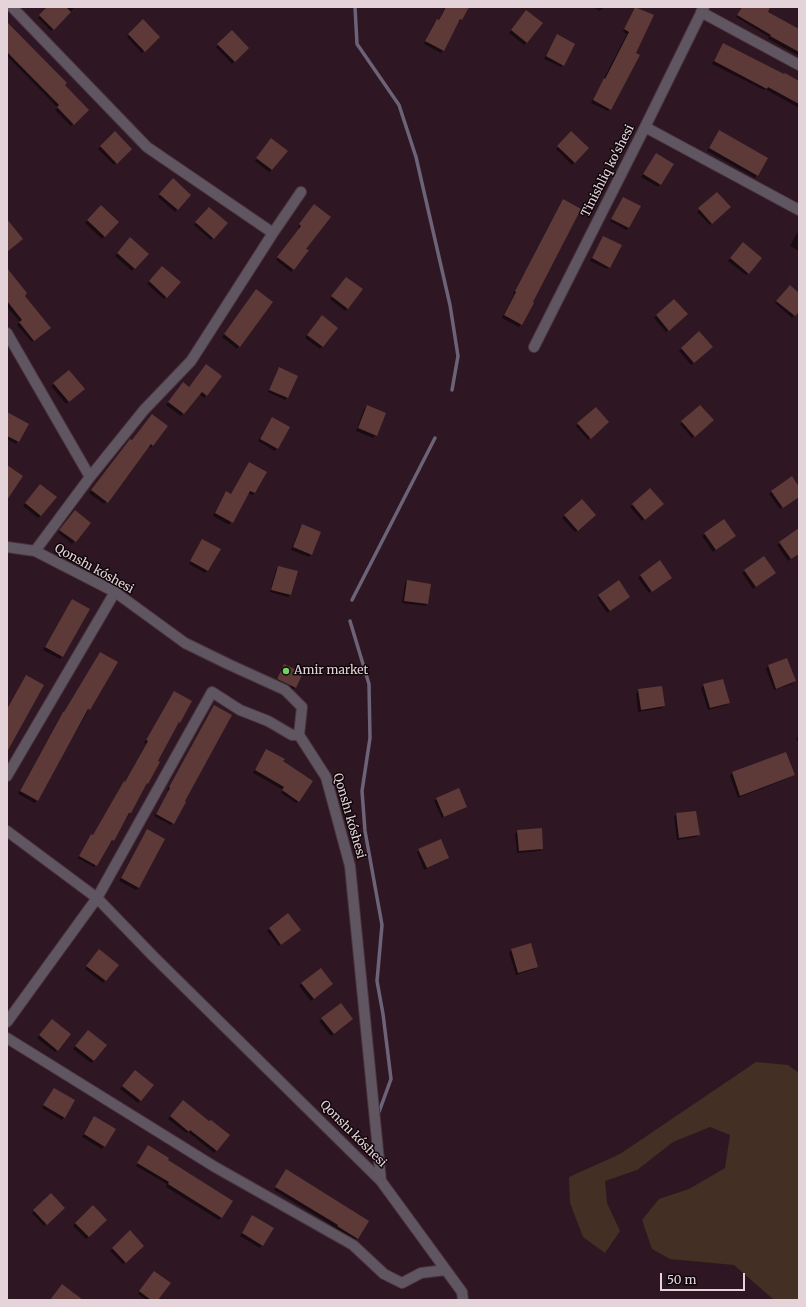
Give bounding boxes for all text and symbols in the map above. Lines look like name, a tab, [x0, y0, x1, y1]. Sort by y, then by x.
street label: Tinishliq ko'shesi	[579, 123, 637, 219]
street label: Qonshı kóshesi	[52, 541, 136, 597]
place label: Amir market	[294, 664, 368, 678]
marker: Amir market	[281, 666, 291, 676]
street label: Qonshı kóshesi	[330, 772, 368, 860]
street label: Qonshı kóshesi	[317, 1098, 389, 1170]
scale bar	[662, 1265, 747, 1291]
text: 50 m	[667, 1272, 696, 1287]

